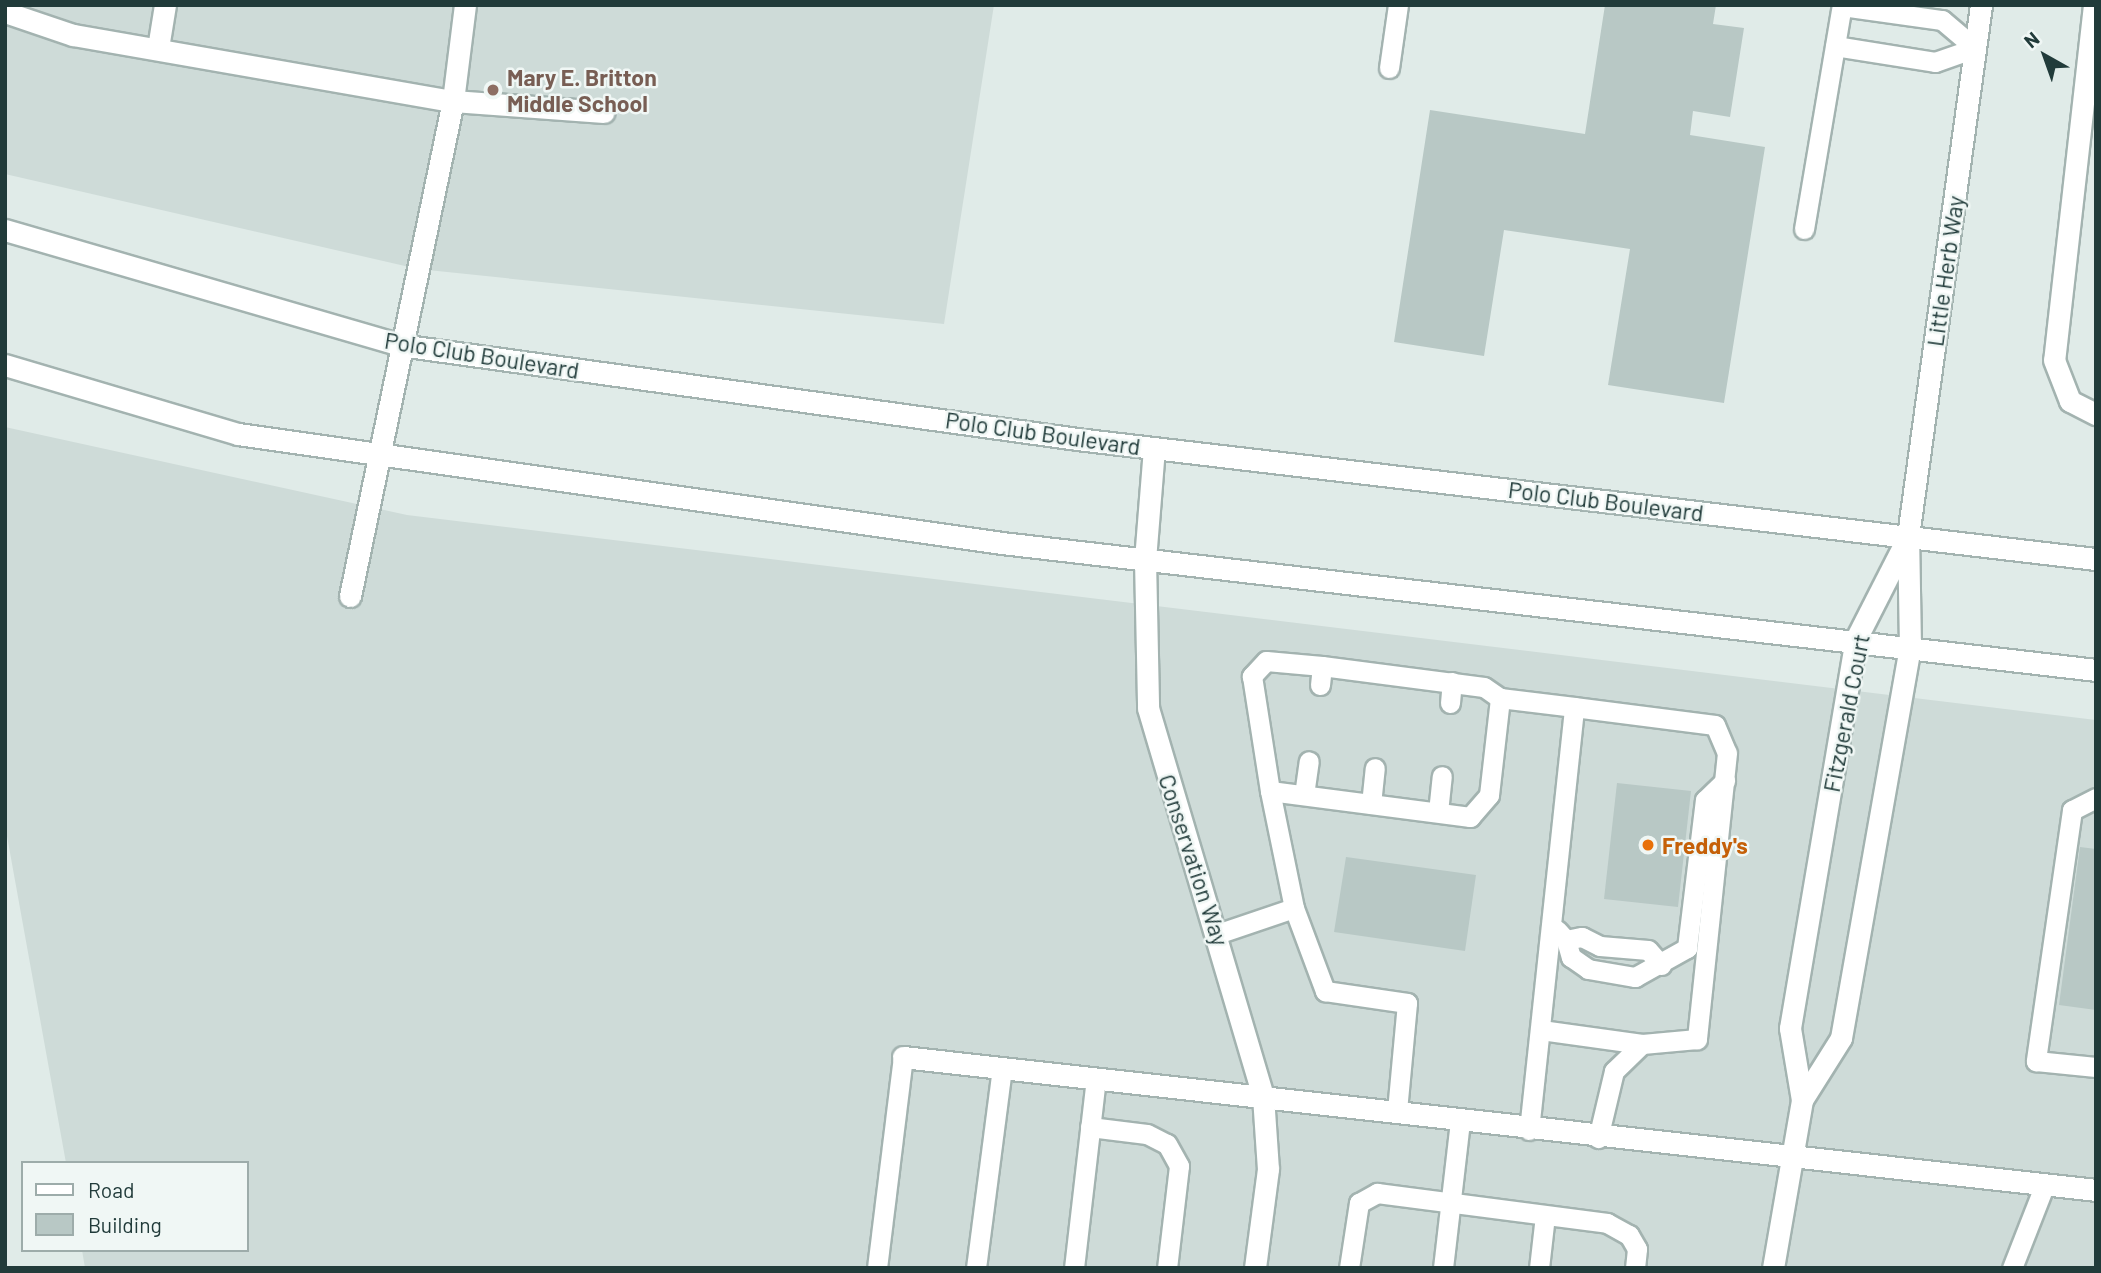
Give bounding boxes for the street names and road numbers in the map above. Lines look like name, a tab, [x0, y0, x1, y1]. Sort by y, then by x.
street label: Little Herb Way	[1921, 194, 1969, 348]
street label: Polo Club Boulevard	[383, 326, 581, 384]
street label: Polo Club Boulevard	[944, 406, 1142, 460]
street label: Polo Club Boulevard	[1507, 475, 1705, 527]
street label: Fitzgerald Court	[1817, 632, 1875, 794]
street label: Conservation Way	[1153, 771, 1235, 949]

